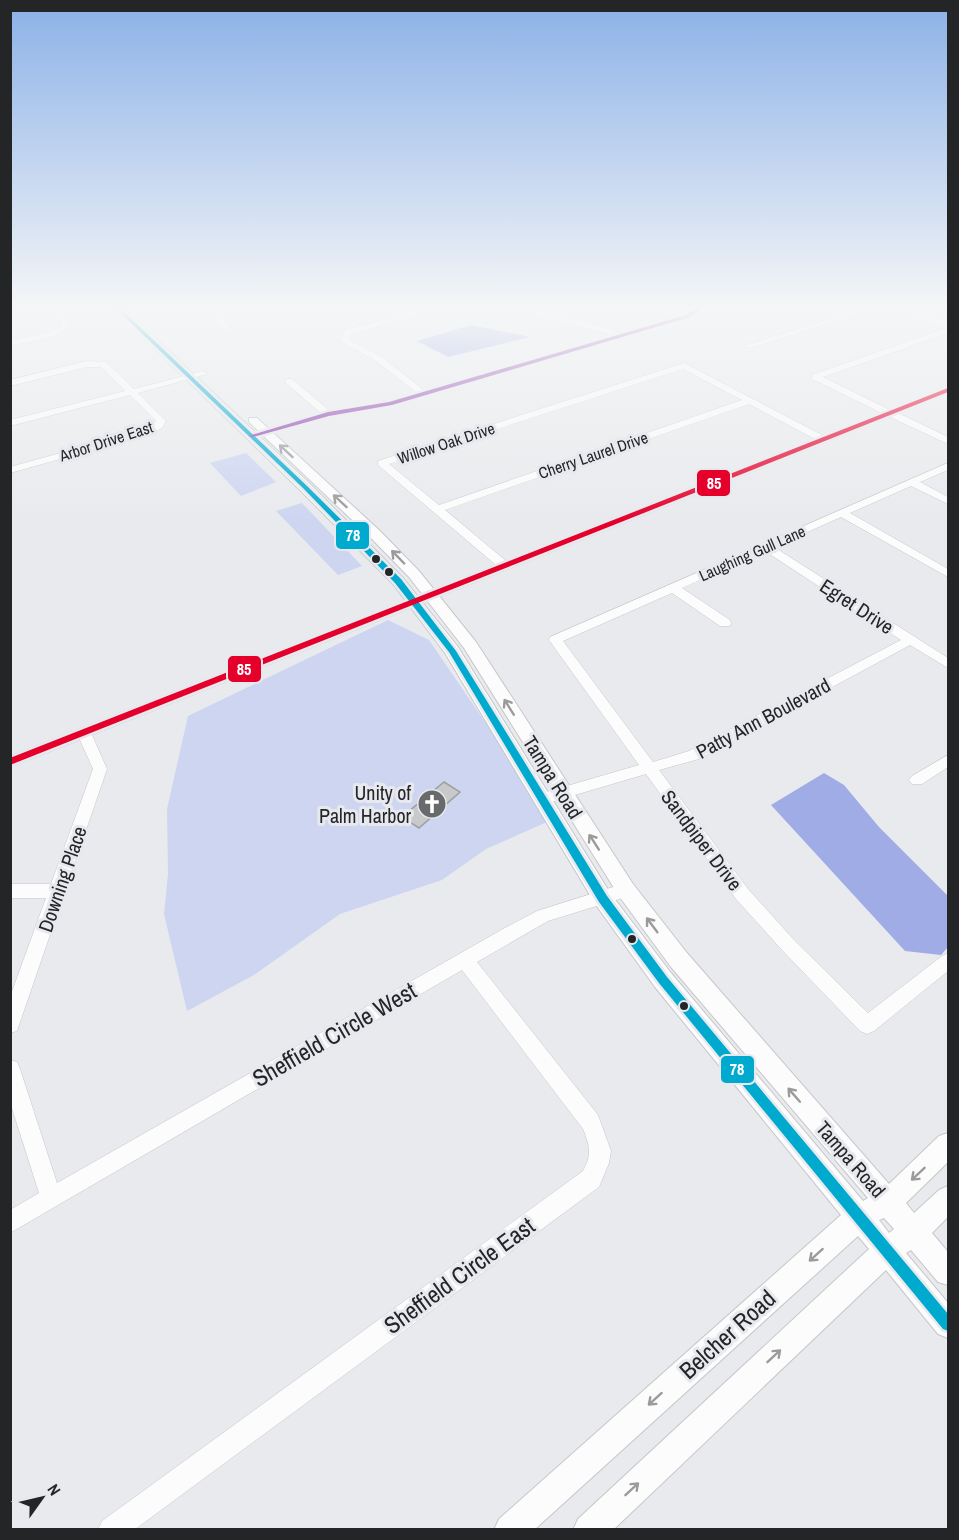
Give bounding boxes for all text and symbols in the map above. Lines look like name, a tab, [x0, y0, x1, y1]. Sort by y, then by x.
street label: Arbor Drive East	[56, 415, 156, 467]
street label: Willow Oak Drive	[394, 417, 498, 469]
street label: Cherry Laurel Drive	[535, 426, 651, 484]
one-way arrow	[279, 444, 294, 458]
line badge: 85	[696, 469, 731, 497]
text: 85	[707, 472, 721, 494]
one-way arrow	[333, 494, 348, 509]
street label: Laughing Gull Lane	[695, 520, 809, 586]
line badge: 78	[335, 521, 370, 550]
text: 78	[346, 524, 360, 546]
one-way arrow	[391, 550, 405, 565]
unlabelled marker	[370, 553, 382, 565]
unlabelled marker	[383, 566, 395, 578]
street label: Egret Drive	[815, 572, 899, 640]
line badge: 85	[227, 655, 262, 683]
text: 85	[237, 658, 251, 680]
street label: Patty Ann Boulevard	[691, 671, 835, 765]
one-way arrow	[503, 700, 515, 716]
street label: Tampa Road	[517, 730, 589, 824]
place label: Unity of Palm Harbor	[319, 779, 412, 829]
street label: Sandpiper Drive	[655, 784, 749, 896]
church icon: Unity of Palm Harbor	[416, 788, 448, 820]
street label: Downing Place	[31, 822, 93, 936]
one-way arrow	[588, 834, 600, 850]
one-way arrow	[646, 918, 659, 934]
unlabelled marker	[626, 933, 638, 945]
street label: Sheffield Circle West	[246, 974, 422, 1094]
unlabelled marker	[678, 1000, 690, 1012]
line badge: 78	[720, 1055, 755, 1084]
text: 78	[730, 1058, 744, 1080]
one-way arrow	[787, 1088, 801, 1103]
street label: Tampa Road	[810, 1115, 892, 1203]
one-way arrow	[911, 1166, 926, 1181]
street label: Sheffield Circle East	[377, 1209, 541, 1341]
one-way arrow	[809, 1248, 824, 1262]
street label: Belcher Road	[672, 1282, 782, 1386]
one-way arrow	[766, 1349, 781, 1363]
one-way arrow	[648, 1392, 663, 1406]
north arrow	[12, 1468, 72, 1528]
text: N	[43, 1480, 66, 1500]
one-way arrow	[624, 1482, 639, 1497]

